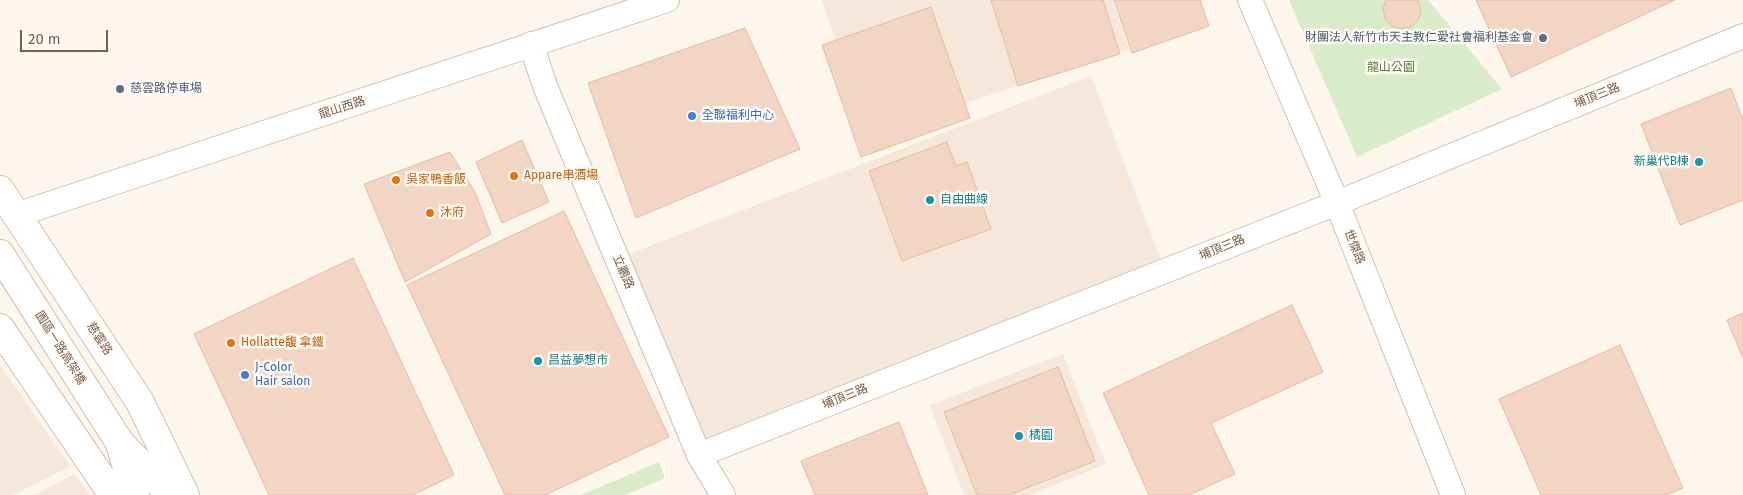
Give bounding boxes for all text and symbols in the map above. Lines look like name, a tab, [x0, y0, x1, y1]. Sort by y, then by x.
scale bar	[22, 20, 110, 52]
text: 20 m	[28, 30, 61, 48]
place label: 財團法人新竹市天主教仁愛社會福利基金會	[1305, 31, 1533, 45]
marker: 財團法人新竹市天主教仁愛社會福利基金會	[1537, 32, 1549, 44]
park label: 龍山公園	[1367, 61, 1415, 75]
street label: 埔頂三路	[1572, 80, 1622, 112]
place label: 慈雲路停車場	[130, 82, 202, 96]
marker: 慈雲路停車場	[114, 83, 126, 95]
street label: 龍山西路	[317, 94, 367, 122]
place label: 全聯福利中心	[702, 109, 774, 123]
marker: 全聯福利中心	[686, 110, 698, 122]
place label: 新巢代B棟	[1634, 155, 1689, 169]
marker: 新巢代B棟	[1693, 156, 1705, 168]
place label: Appare串酒場	[524, 169, 598, 183]
marker: Appare串酒場	[508, 170, 520, 182]
place label: 吳家鴨香飯	[406, 173, 466, 187]
marker: 吳家鴨香飯	[390, 174, 402, 186]
place label: 自由曲線	[940, 193, 988, 207]
marker: 自由曲線	[924, 194, 936, 206]
place label: 沐府	[440, 206, 464, 220]
marker: 沐府	[424, 207, 436, 219]
street label: 世傑路	[1341, 228, 1367, 266]
street label: 埔頂三路	[1197, 232, 1247, 264]
street label: 立鵬路	[609, 253, 637, 291]
street label: 園區一路高架橋	[32, 309, 88, 387]
street label: 慈雲路	[83, 320, 115, 358]
place label: Hollatte馥 拿鐵	[241, 336, 324, 350]
marker: Hollatte馥 拿鐵	[225, 337, 237, 349]
place label: 昌益夢想市	[548, 354, 608, 368]
marker: 昌益夢想市	[532, 355, 544, 367]
place label: J-Color Hair salon	[255, 361, 310, 389]
marker: J-Color Hair salon	[239, 369, 251, 381]
street label: 埔頂三路	[820, 381, 870, 413]
place label: 橘園	[1029, 429, 1053, 443]
marker: 橘園	[1013, 430, 1025, 442]

